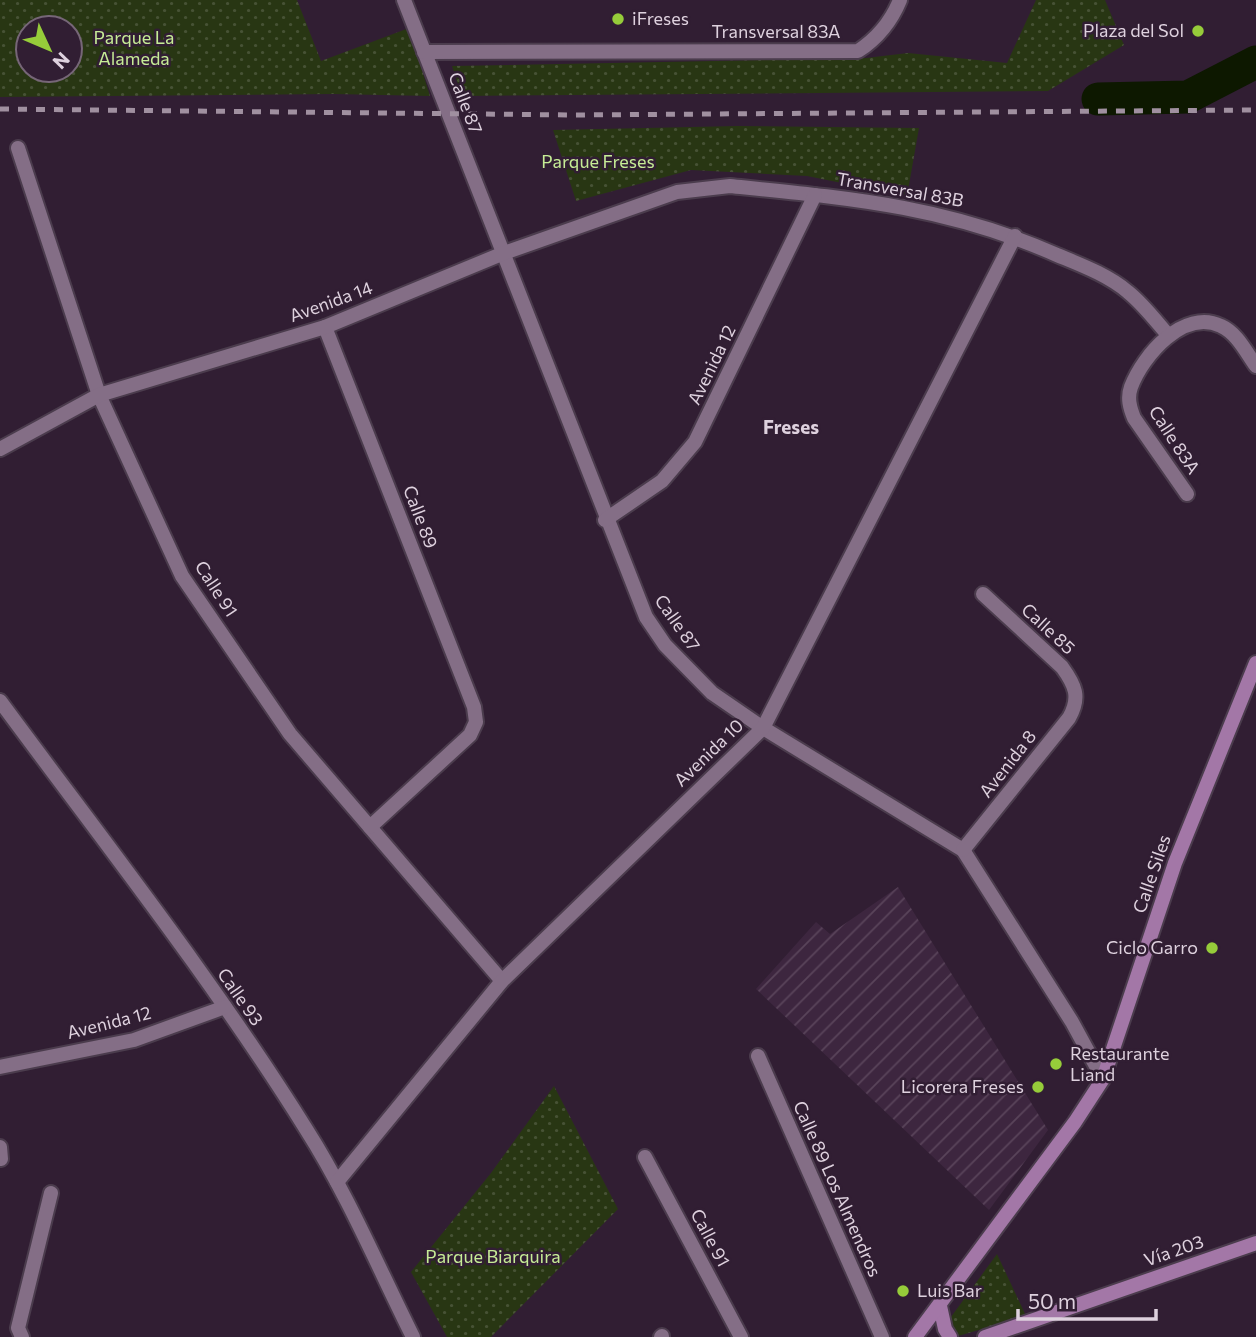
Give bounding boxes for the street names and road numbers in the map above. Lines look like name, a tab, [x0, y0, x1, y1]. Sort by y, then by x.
street label: Transversal 83A	[712, 20, 840, 42]
street label: Calle 87	[444, 69, 488, 137]
street label: Transversal 83B	[835, 167, 965, 211]
street label: Avenida 14	[286, 276, 375, 326]
street label: Avenida 12	[682, 321, 740, 408]
street label: Calle 83A	[1145, 401, 1205, 478]
street label: Calle 89	[399, 482, 443, 551]
street label: Calle 91	[191, 556, 243, 621]
street label: Calle 87	[650, 590, 705, 655]
street label: Calle 85	[1017, 598, 1080, 659]
street label: Avenida 10	[669, 714, 748, 791]
street label: Avenida 8	[974, 725, 1040, 801]
street label: Calle Siles	[1127, 832, 1175, 916]
street label: Calle 93	[213, 964, 268, 1029]
street label: Avenida 12	[64, 1001, 153, 1043]
street label: Calle 89 Los Almendros	[789, 1097, 887, 1280]
street label: Calle 91	[687, 1205, 735, 1270]
street label: Vía 203	[1141, 1230, 1206, 1270]

